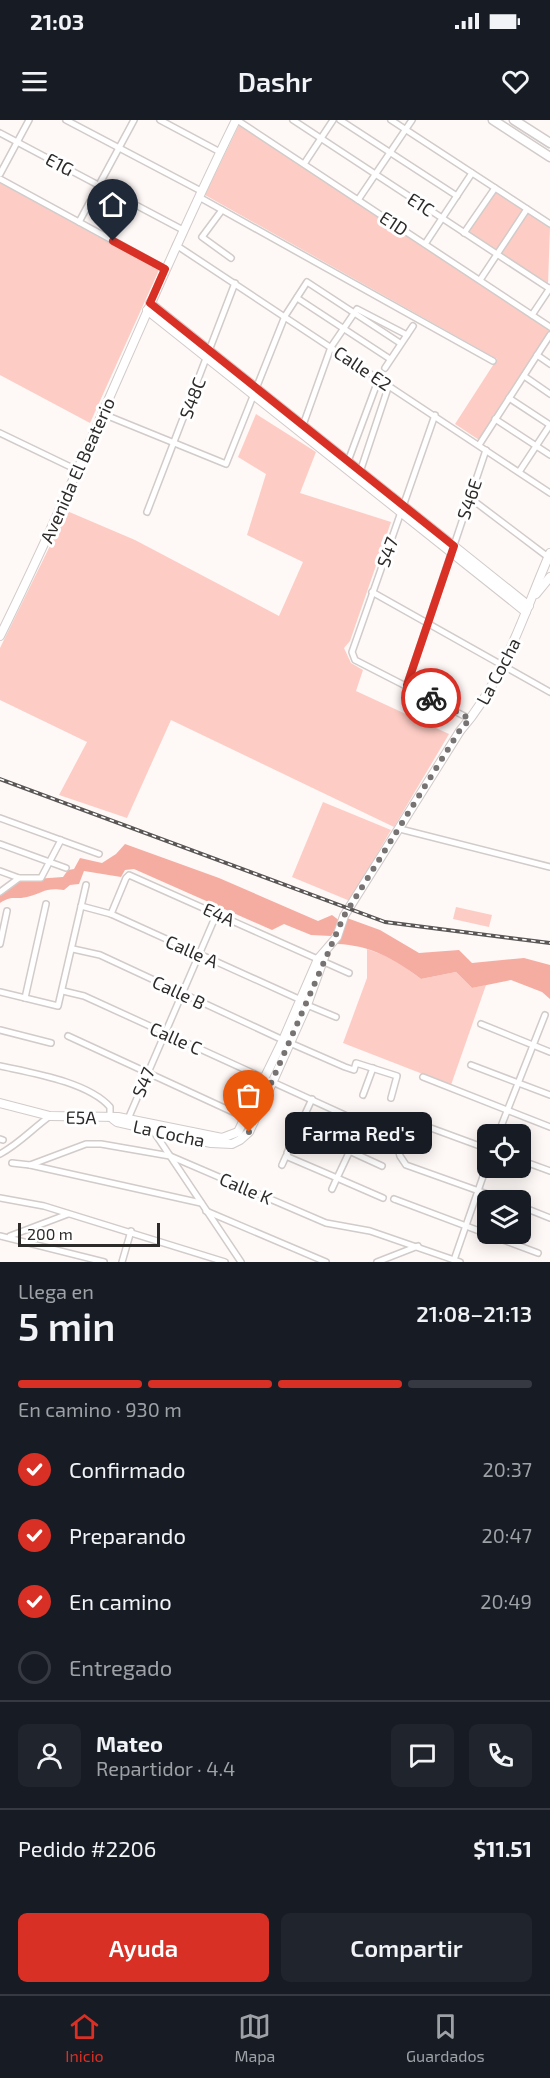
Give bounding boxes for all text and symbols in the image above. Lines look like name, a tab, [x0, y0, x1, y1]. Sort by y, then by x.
text: 21:03	[30, 8, 84, 34]
icon: menu	[18, 65, 51, 98]
text: Dashr	[238, 65, 312, 97]
icon: heart	[499, 65, 532, 98]
street label: E1G	[42, 148, 78, 180]
pin	[87, 179, 138, 241]
street label: E1C	[403, 187, 439, 221]
icon: home	[96, 188, 129, 221]
street label: E1D	[376, 206, 412, 240]
street label: Calle E2	[330, 341, 396, 395]
street label: S48C	[174, 374, 210, 422]
street label: Avenida El Beaterio	[35, 394, 119, 546]
street label: S46E	[452, 476, 486, 522]
street label: S47	[371, 534, 403, 570]
street label: La Cocha	[471, 634, 525, 708]
courier	[401, 668, 461, 728]
icon: bike	[415, 682, 448, 715]
street label: E4A	[200, 897, 239, 931]
street label: Calle A	[162, 930, 222, 973]
street label: Calle B	[149, 970, 209, 1014]
street label: Calle C	[147, 1017, 205, 1059]
street label: S47	[127, 1064, 159, 1100]
pin	[223, 1070, 274, 1132]
icon: bag	[232, 1079, 265, 1112]
street label: E5A	[65, 1106, 97, 1128]
callout: Farma Red's	[285, 1111, 432, 1153]
street label: La Cocha	[131, 1115, 207, 1151]
text: Farma Red's	[302, 1121, 415, 1145]
map controls	[477, 1124, 531, 1244]
button: locate	[477, 1124, 531, 1178]
street label: Calle K	[216, 1167, 276, 1209]
button: layers	[477, 1190, 531, 1244]
scale bar	[18, 1220, 160, 1248]
text: 200 m	[27, 1224, 73, 1243]
text: Llega en	[18, 1279, 94, 1303]
text: 21:08–21:13	[416, 1300, 532, 1326]
text: 5 min	[18, 1302, 116, 1349]
text: En camino · 930 m	[18, 1397, 182, 1421]
icon: check	[18, 1453, 51, 1486]
text: Confirmado	[69, 1456, 185, 1482]
text: 20:37	[483, 1457, 532, 1481]
icon: check	[18, 1519, 51, 1552]
text: Preparando	[69, 1522, 186, 1548]
text: 20:47	[481, 1523, 532, 1547]
icon: check	[18, 1585, 51, 1618]
text: En camino	[69, 1588, 172, 1614]
text: 20:49	[480, 1589, 532, 1613]
text: Entregado	[69, 1654, 172, 1680]
button: person	[18, 1724, 81, 1787]
button: chat	[391, 1724, 454, 1787]
button: phone	[469, 1724, 532, 1787]
text: Mateo	[96, 1730, 163, 1756]
text: Repartidor · 4.4	[96, 1756, 235, 1780]
text: Pedido #2206	[18, 1835, 156, 1861]
text: $11.51	[473, 1835, 532, 1861]
button: Ayuda	[18, 1913, 269, 1982]
button: Compartir	[281, 1913, 532, 1982]
tab: Inicio	[65, 2010, 104, 2065]
tab: Mapa	[234, 2010, 275, 2065]
tab: Guardados	[406, 2010, 485, 2065]

